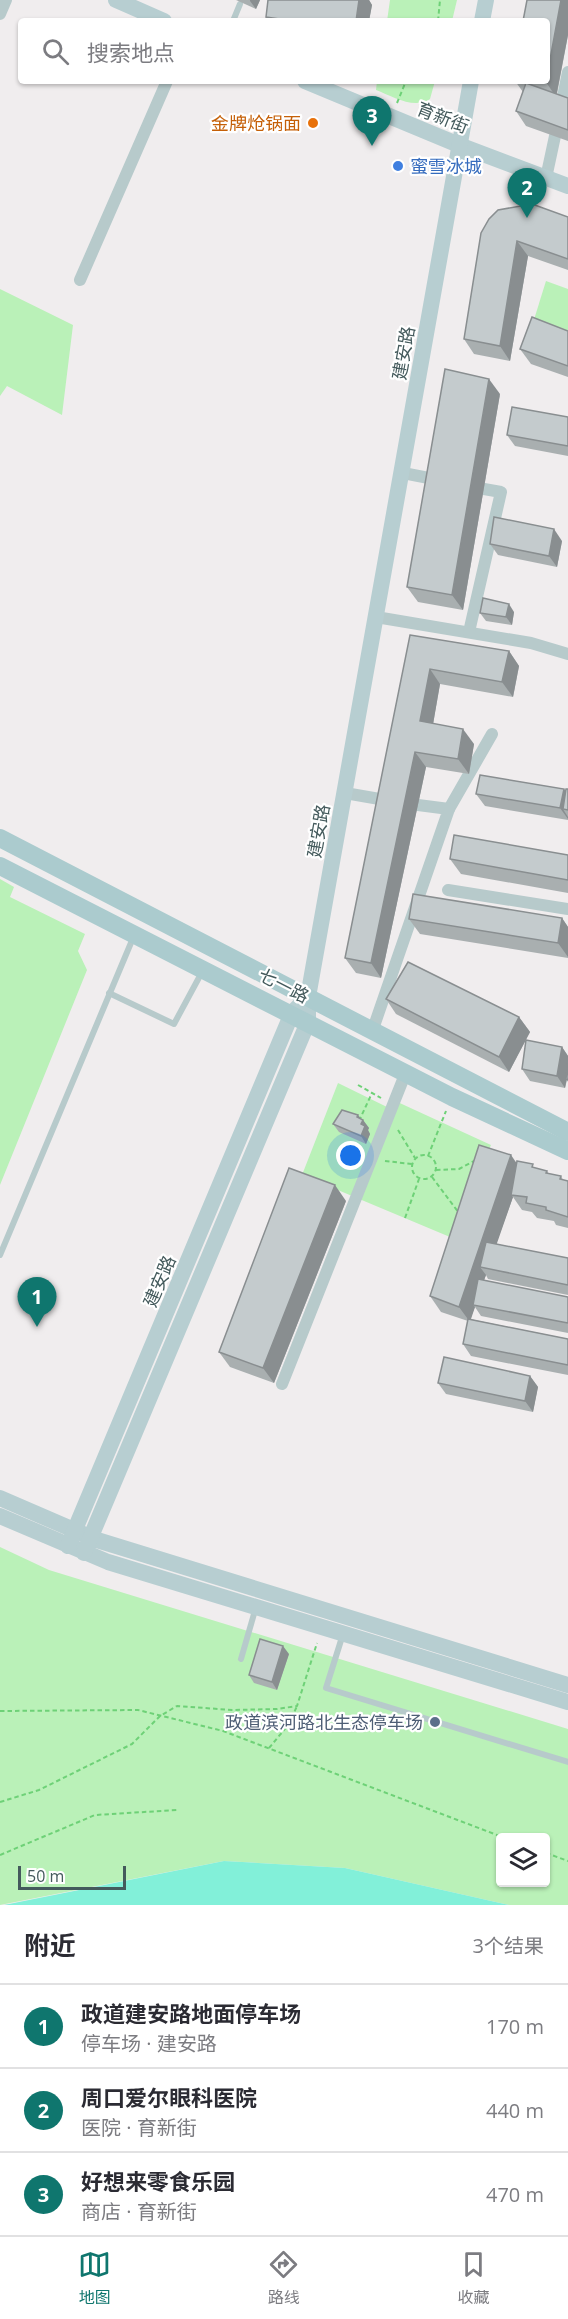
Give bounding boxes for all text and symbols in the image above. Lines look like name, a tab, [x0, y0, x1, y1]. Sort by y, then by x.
search box	[18, 18, 550, 84]
icon: search	[39, 35, 72, 68]
text: 搜索地点	[87, 37, 175, 67]
pin: 3	[352, 96, 392, 146]
street label: 育新街	[413, 96, 473, 138]
place label: 金牌炝锅面	[211, 111, 301, 135]
marker: 金牌炝锅面	[306, 116, 320, 130]
place label: 蜜雪冰城	[410, 154, 482, 178]
marker: 蜜雪冰城	[391, 159, 405, 173]
pin: 2	[508, 168, 546, 218]
street label: 建安路	[386, 324, 420, 382]
street label: 建安路	[301, 802, 335, 860]
street label: 七一路	[254, 962, 314, 1008]
your location	[336, 1141, 365, 1170]
street label: 建安路	[137, 1251, 181, 1311]
pin: 1	[18, 1278, 57, 1327]
place label: 政道滨河路北生态停车场	[225, 1710, 423, 1734]
marker: 政道滨河路北生态停车场	[428, 1715, 442, 1729]
map controls	[496, 1833, 550, 1887]
button: layers	[496, 1833, 550, 1887]
scale bar	[18, 1863, 126, 1890]
text: 50 m	[27, 1865, 64, 1887]
text: 附近	[24, 1927, 76, 1963]
text: 3个结果	[473, 1932, 544, 1959]
text: 政道建安路地面停车场	[81, 1998, 301, 2028]
text: 1	[38, 2013, 49, 2040]
text: 170 m	[486, 2013, 544, 2040]
text: 停车场 · 建安路	[81, 2030, 217, 2057]
text: 周口爱尔眼科医院	[81, 2082, 257, 2112]
text: 2	[38, 2097, 49, 2124]
text: 440 m	[486, 2097, 544, 2124]
text: 医院 · 育新街	[81, 2114, 197, 2141]
text: 好想来零食乐园	[81, 2166, 235, 2196]
text: 3	[38, 2181, 49, 2208]
text: 470 m	[486, 2181, 544, 2208]
text: 商店 · 育新街	[81, 2198, 197, 2225]
tab: 地图	[78, 2248, 111, 2308]
tab: 路线	[267, 2248, 300, 2308]
tab: 收藏	[457, 2248, 490, 2308]

